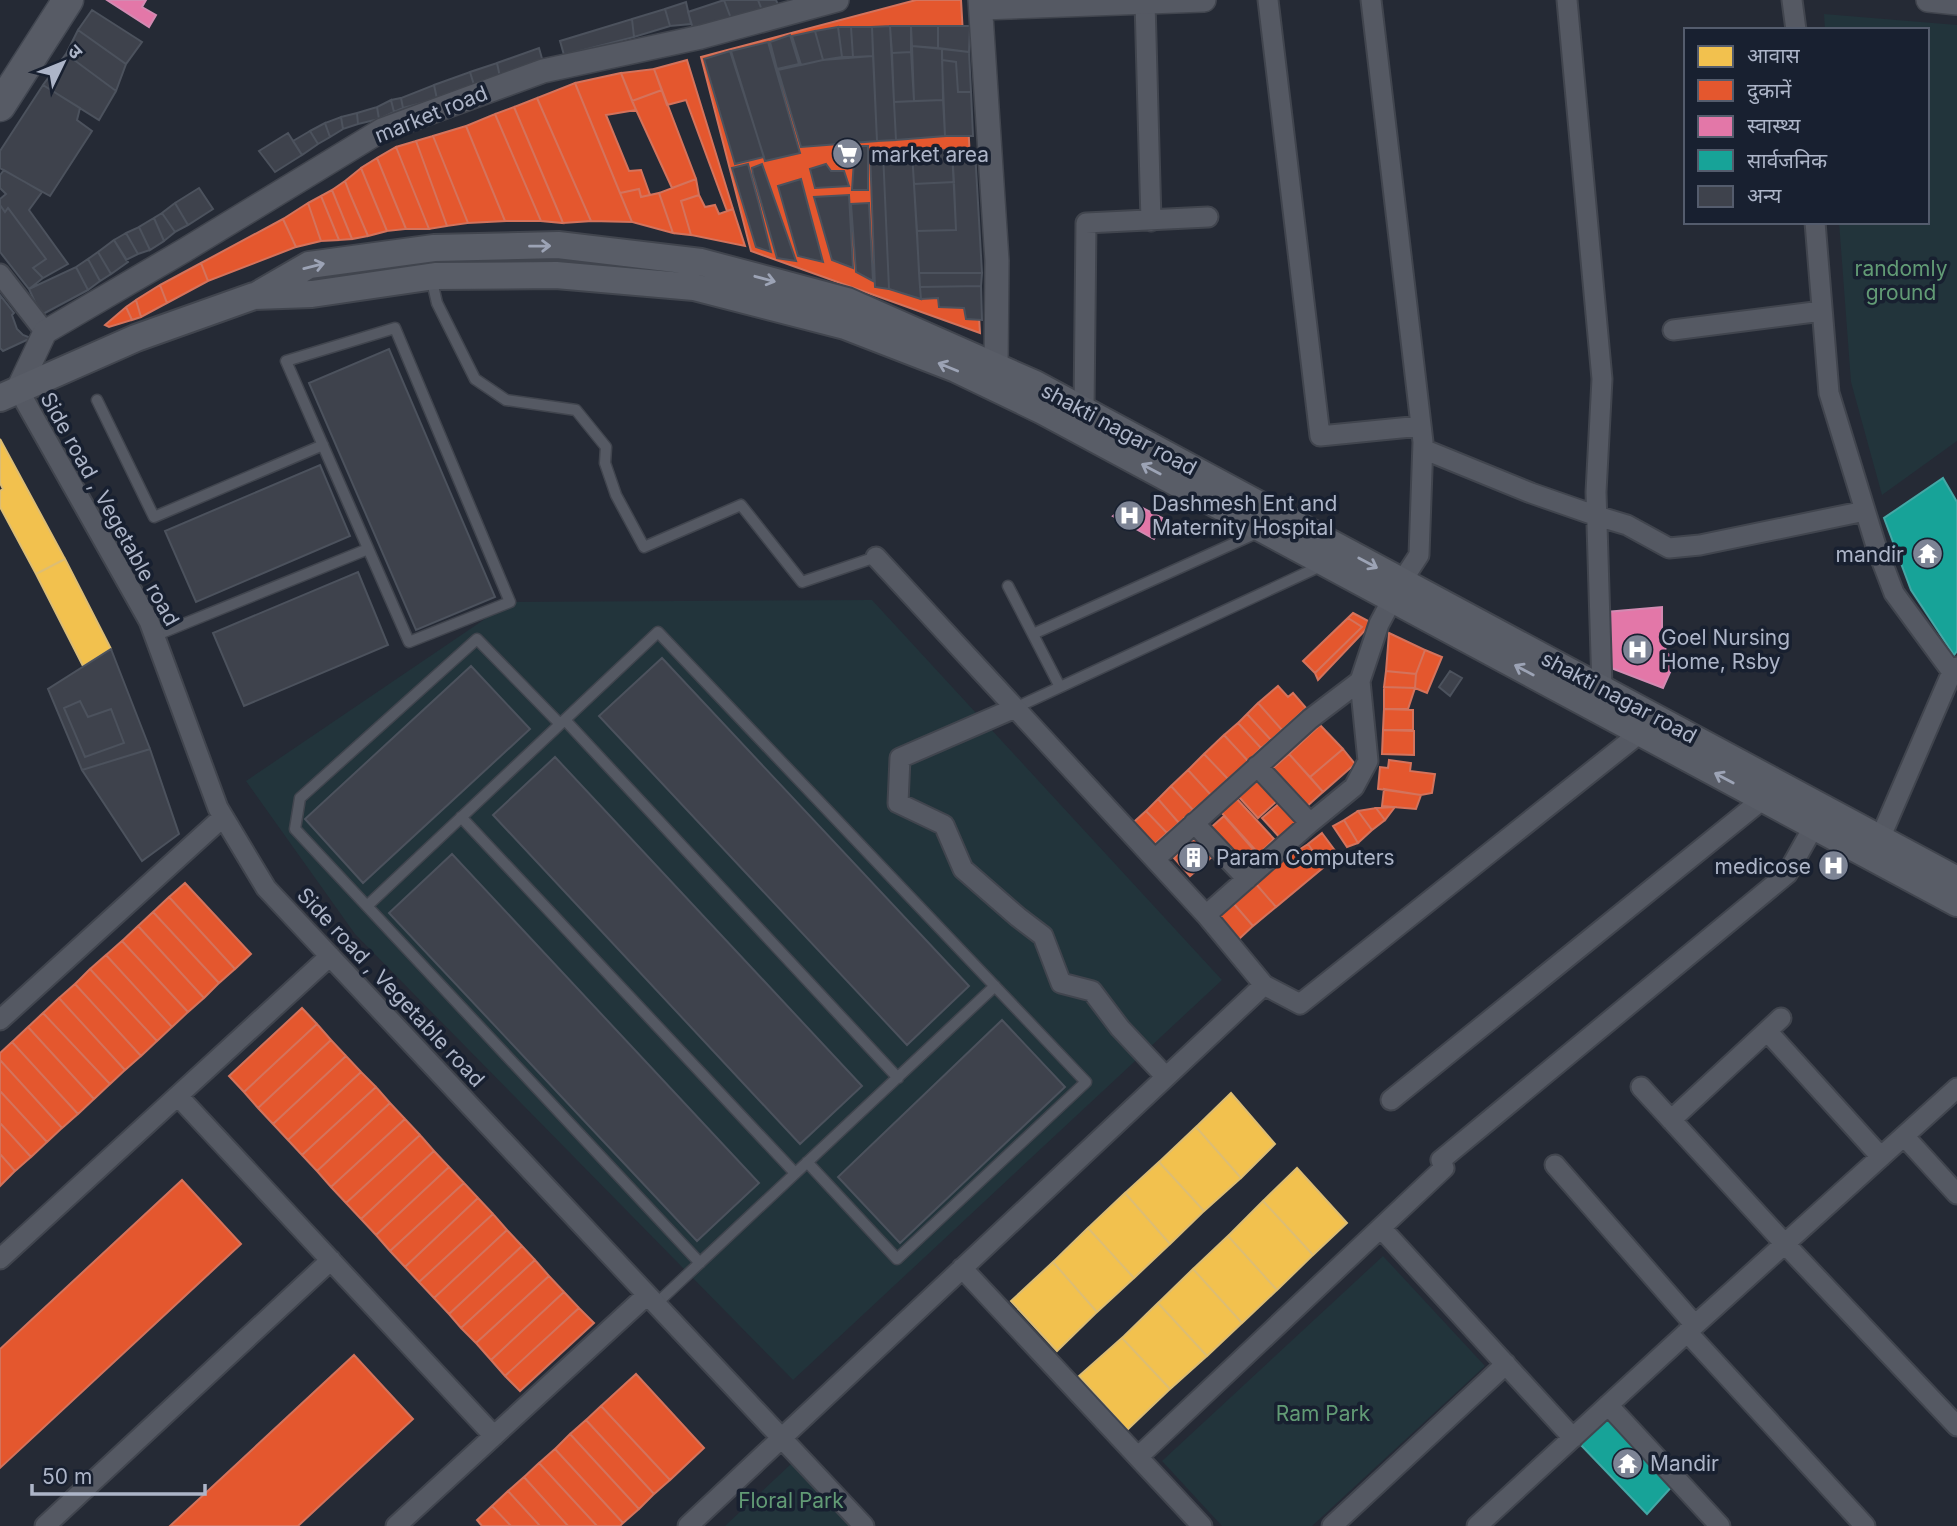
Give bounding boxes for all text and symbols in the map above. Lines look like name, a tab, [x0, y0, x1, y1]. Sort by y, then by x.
north arrow	[28, 28, 98, 98]
legend	[1684, 28, 1929, 224]
text: उ	[63, 40, 88, 64]
text: आवास	[1747, 43, 1801, 68]
text: दुकानें	[1747, 78, 1792, 105]
street label: market road	[371, 80, 491, 148]
text: स्वास्थ्य	[1747, 113, 1801, 138]
supermarket icon: market area	[831, 137, 865, 171]
place label: market area	[871, 142, 989, 167]
text: सार्वजनिक	[1747, 148, 1828, 173]
text: अन्य	[1747, 183, 1782, 208]
one-way arrow	[529, 239, 552, 253]
park label: randomly ground	[1855, 256, 1948, 305]
one-way arrow	[303, 259, 325, 272]
one-way arrow	[753, 273, 776, 286]
one-way arrow	[938, 359, 959, 372]
street label: shakti nagar road	[1037, 378, 1201, 480]
street label: Side road , Vegetable road	[35, 388, 185, 630]
one-way arrow	[1141, 462, 1162, 475]
place label: Dashmesh Ent and Maternity Hospital	[1152, 491, 1337, 540]
hospital icon: Dashmesh Ent and Maternity Hospital	[1112, 498, 1146, 532]
temple icon: mandir	[1910, 537, 1944, 571]
place label: mandir	[1836, 542, 1904, 567]
one-way arrow	[1357, 556, 1378, 570]
place label: Goel Nursing Home, Rsby	[1661, 625, 1790, 674]
hospital icon: Goel Nursing Home, Rsby	[1621, 632, 1655, 666]
street label: shakti nagar road	[1537, 646, 1701, 748]
one-way arrow	[1514, 663, 1534, 677]
one-way arrow	[1714, 771, 1735, 784]
building icon: Param Computers	[1176, 840, 1210, 874]
place label: Param Computers	[1216, 845, 1395, 870]
hospital icon: medicose	[1817, 849, 1851, 883]
place label: medicose	[1715, 854, 1811, 879]
street label: Side road , Vegetable road	[292, 882, 490, 1092]
park label: Ram Park	[1276, 1401, 1371, 1426]
temple icon: Mandir	[1610, 1446, 1644, 1480]
place label: Mandir	[1650, 1451, 1719, 1476]
scale bar	[32, 1452, 205, 1496]
text: 50 m	[42, 1464, 92, 1489]
park label: Floral Park	[738, 1488, 844, 1513]

